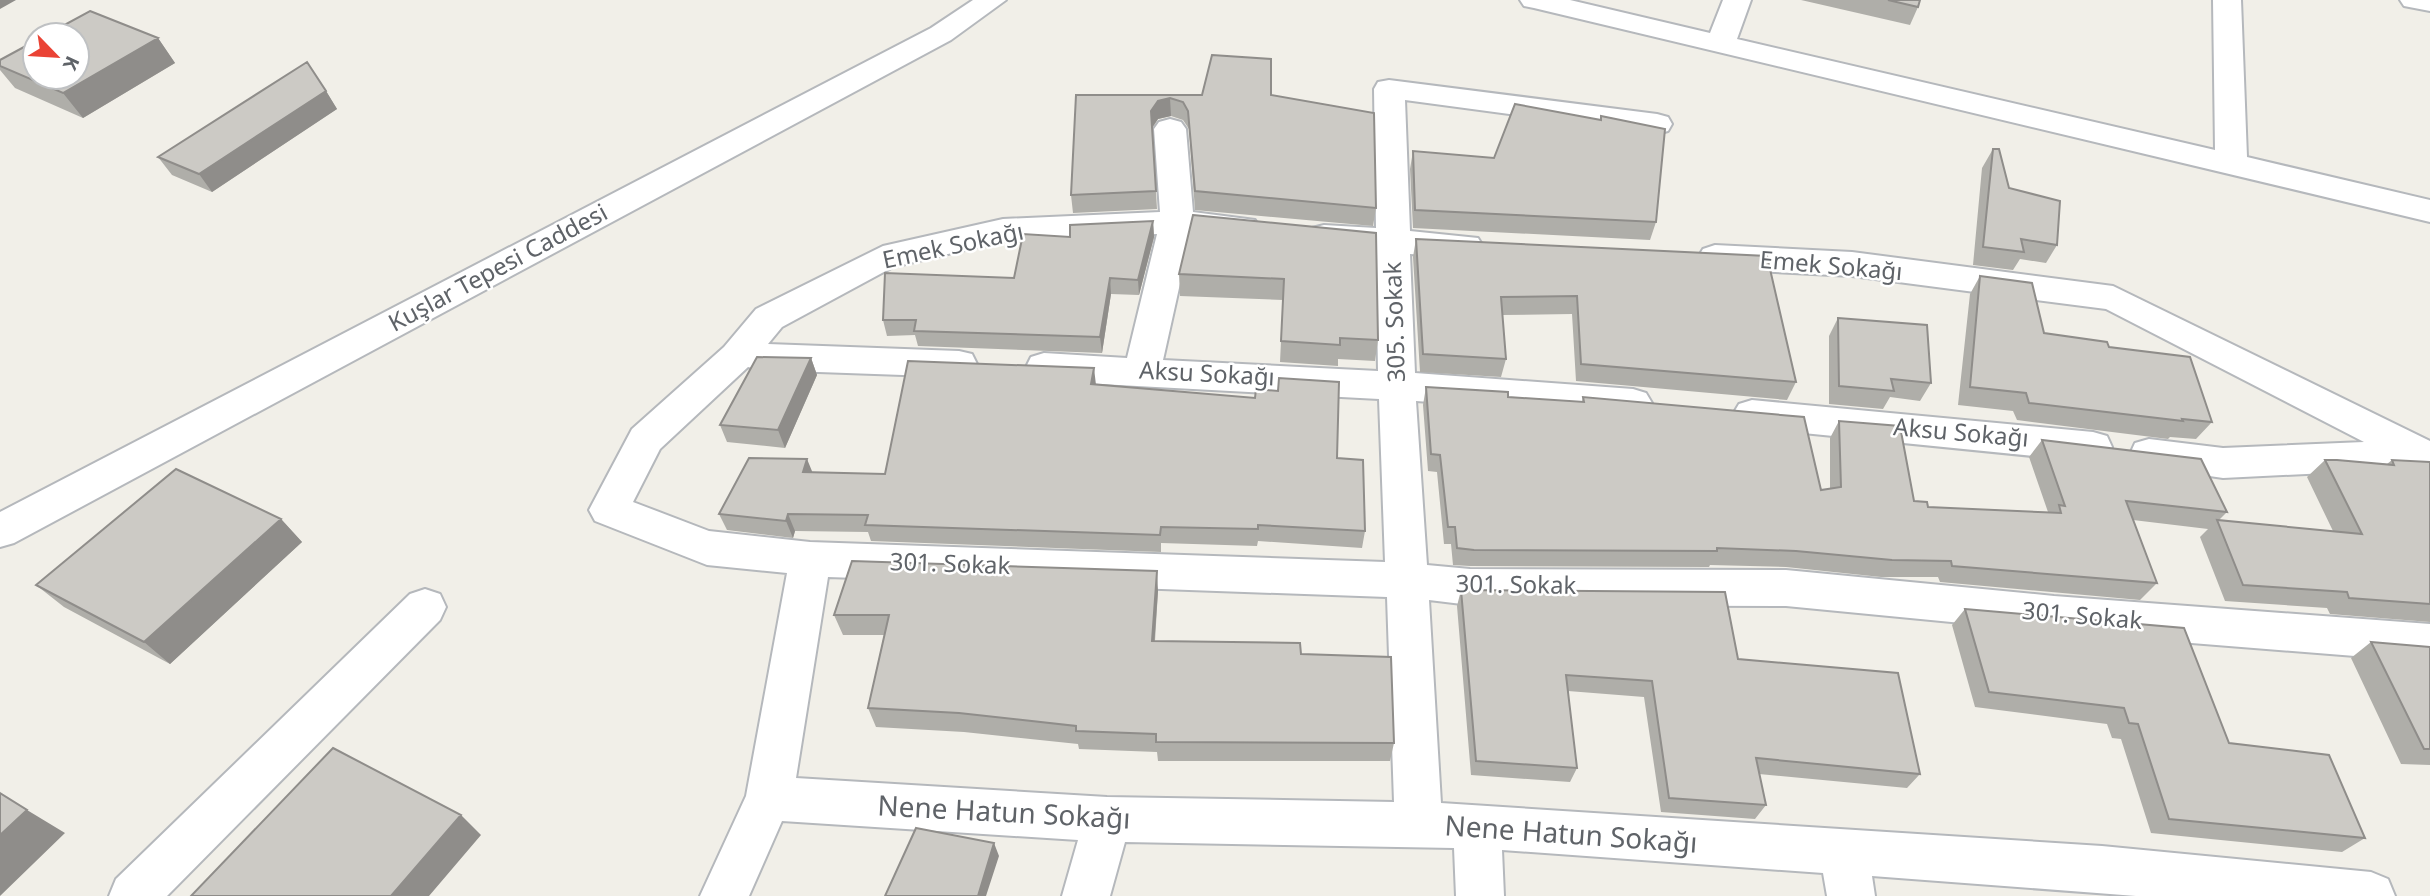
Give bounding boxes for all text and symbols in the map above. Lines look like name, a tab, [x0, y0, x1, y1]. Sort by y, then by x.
north arrow	[21, 21, 91, 91]
text: K	[57, 52, 86, 75]
street label: Kuşlar Tepesi Caddesi	[382, 195, 613, 338]
street label: Emek Sokağı	[879, 213, 1026, 276]
street label: Emek Sokağı	[1758, 242, 1904, 287]
street label: 305. Sokak	[1375, 261, 1412, 383]
street label: Aksu Sokağı	[1138, 352, 1276, 393]
street label: Aksu Sokağı	[1892, 409, 2030, 454]
street label: 301. Sokak	[889, 544, 1011, 581]
street label: 301. Sokak	[1455, 566, 1577, 601]
street label: 301. Sokak	[2021, 593, 2144, 636]
street label: Nene Hatun Sokağı	[877, 785, 1132, 837]
street label: Nene Hatun Sokağı	[1443, 805, 1699, 861]

